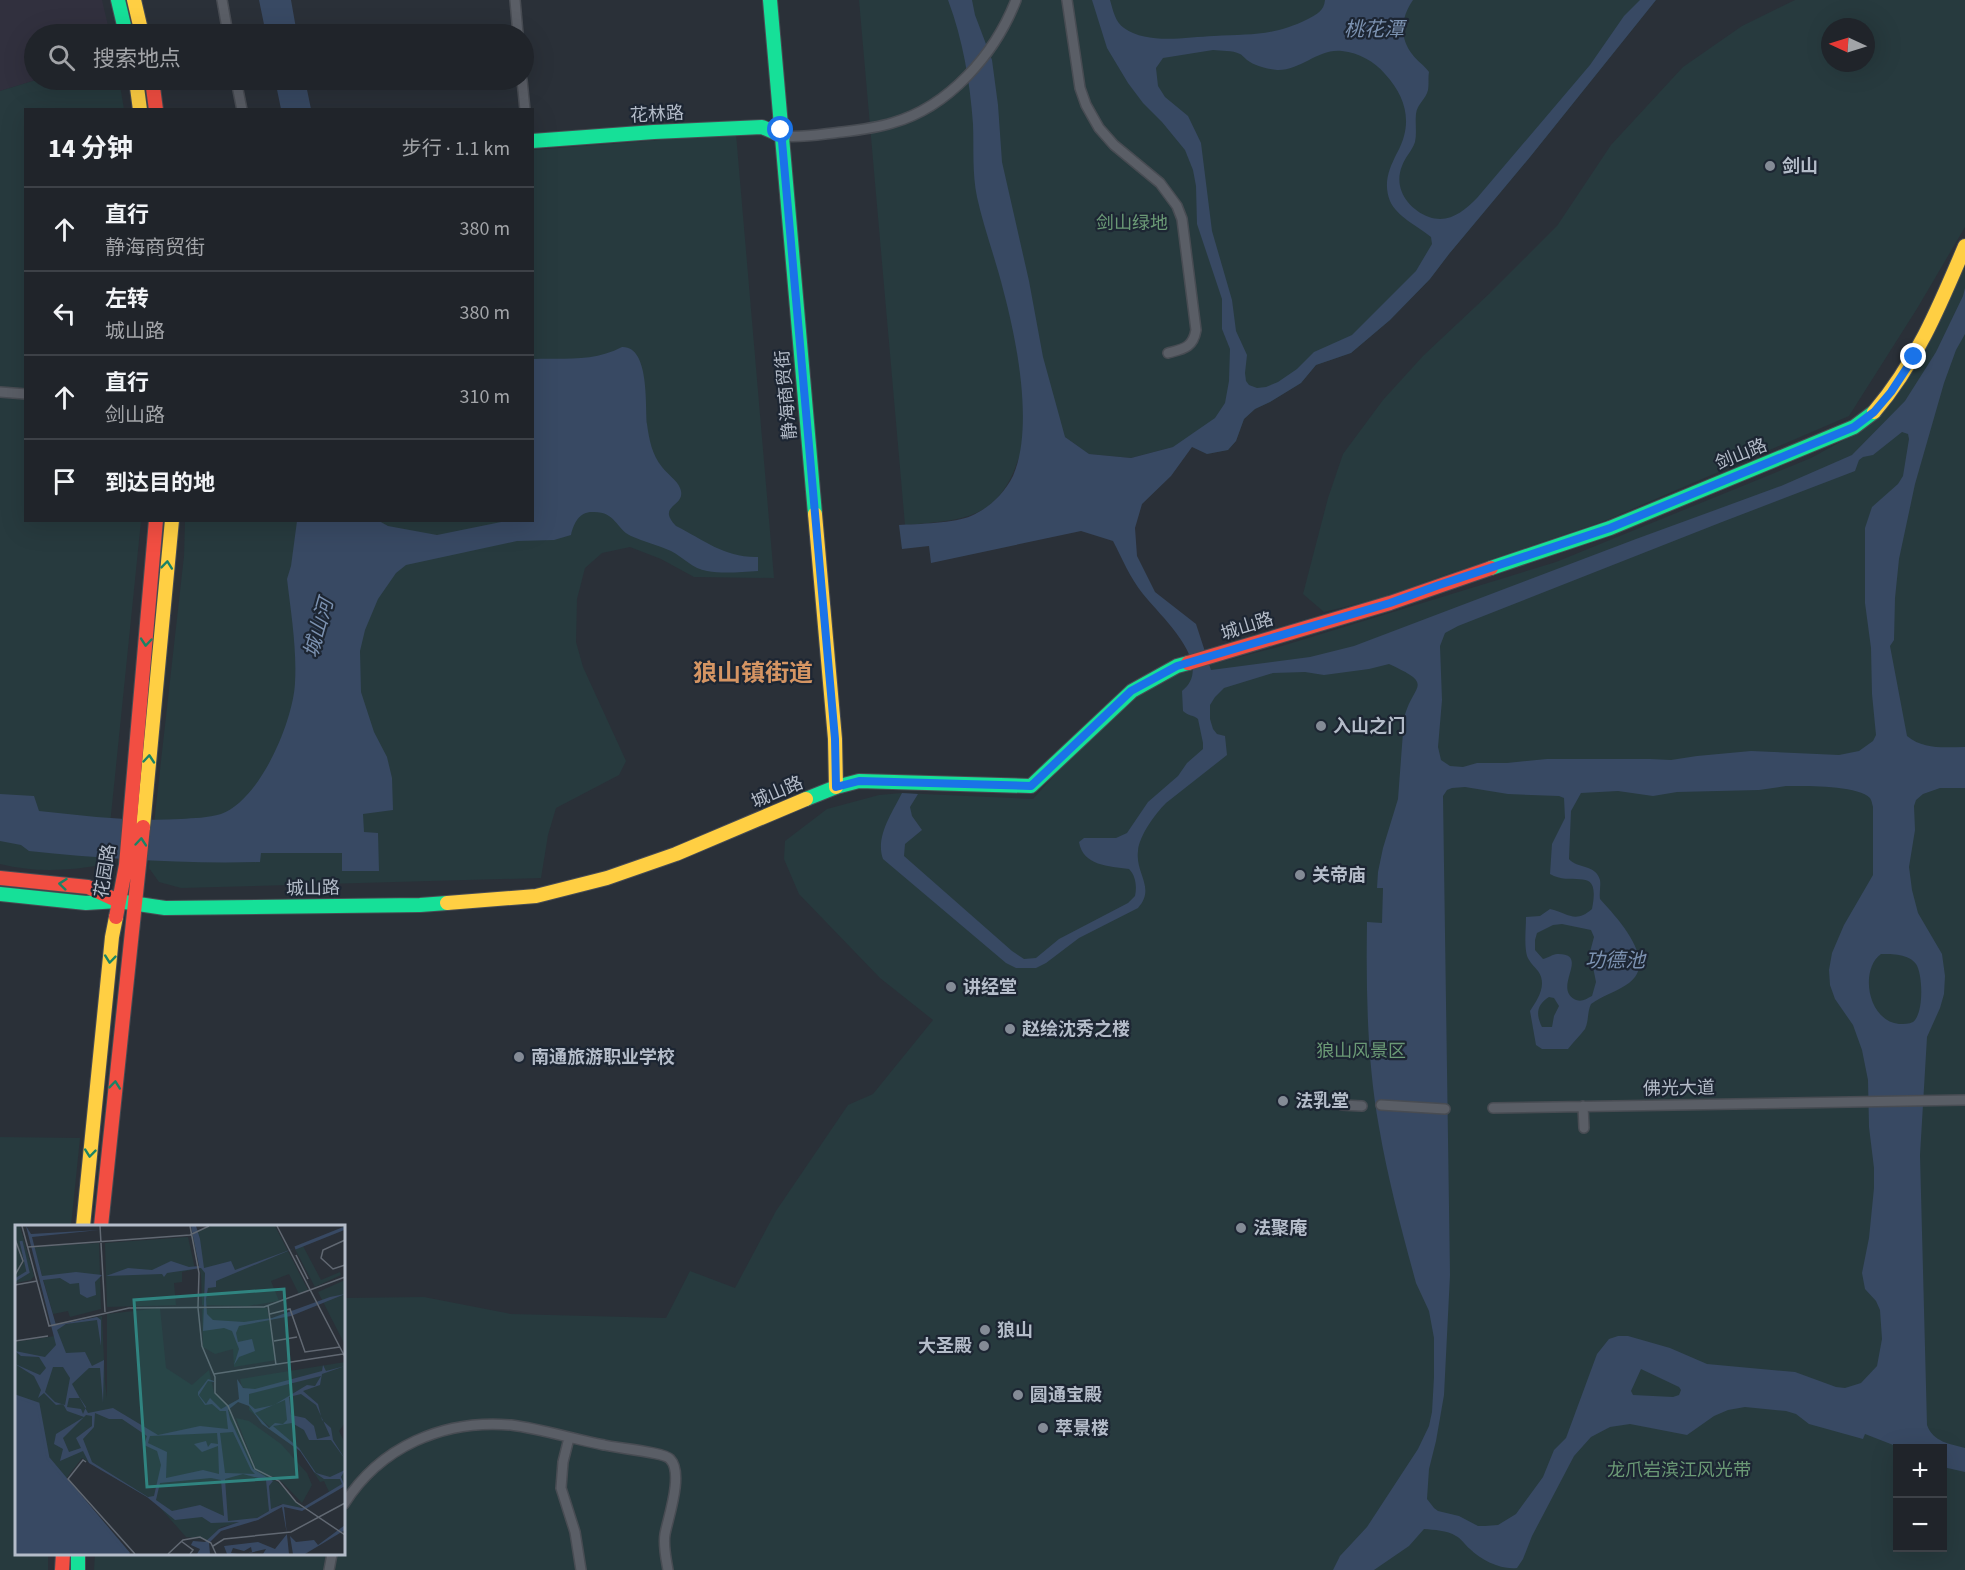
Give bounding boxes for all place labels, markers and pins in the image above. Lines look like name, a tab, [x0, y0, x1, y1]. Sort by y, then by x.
place label: 剑山	[1782, 154, 1818, 179]
marker: 剑山	[1763, 159, 1777, 173]
place label: 入山之门	[1333, 714, 1405, 739]
marker: 入山之门	[1314, 719, 1328, 733]
place label: 关帝庙	[1312, 863, 1366, 888]
marker: 关帝庙	[1293, 868, 1307, 882]
place label: 讲经堂	[963, 975, 1017, 1000]
marker: 讲经堂	[944, 980, 958, 994]
place label: 赵绘沈秀之楼	[1022, 1017, 1130, 1042]
marker: 赵绘沈秀之楼	[1003, 1022, 1017, 1036]
place label: 南通旅游职业学校	[531, 1045, 675, 1070]
marker: 南通旅游职业学校	[512, 1050, 526, 1064]
place label: 法乳堂	[1295, 1089, 1349, 1114]
marker: 法乳堂	[1276, 1094, 1290, 1108]
place label: 法聚庵	[1253, 1216, 1307, 1241]
marker: 法聚庵	[1234, 1221, 1248, 1235]
place label: 狼山	[997, 1318, 1033, 1343]
marker: 狼山	[978, 1323, 992, 1337]
place label: 大圣殿	[918, 1334, 972, 1359]
marker: 大圣殿	[977, 1339, 991, 1353]
place label: 圆通宝殿	[1030, 1383, 1102, 1408]
marker: 圆通宝殿	[1011, 1388, 1025, 1402]
place label: 萃景楼	[1055, 1416, 1109, 1441]
marker: 萃景楼	[1036, 1421, 1050, 1435]

